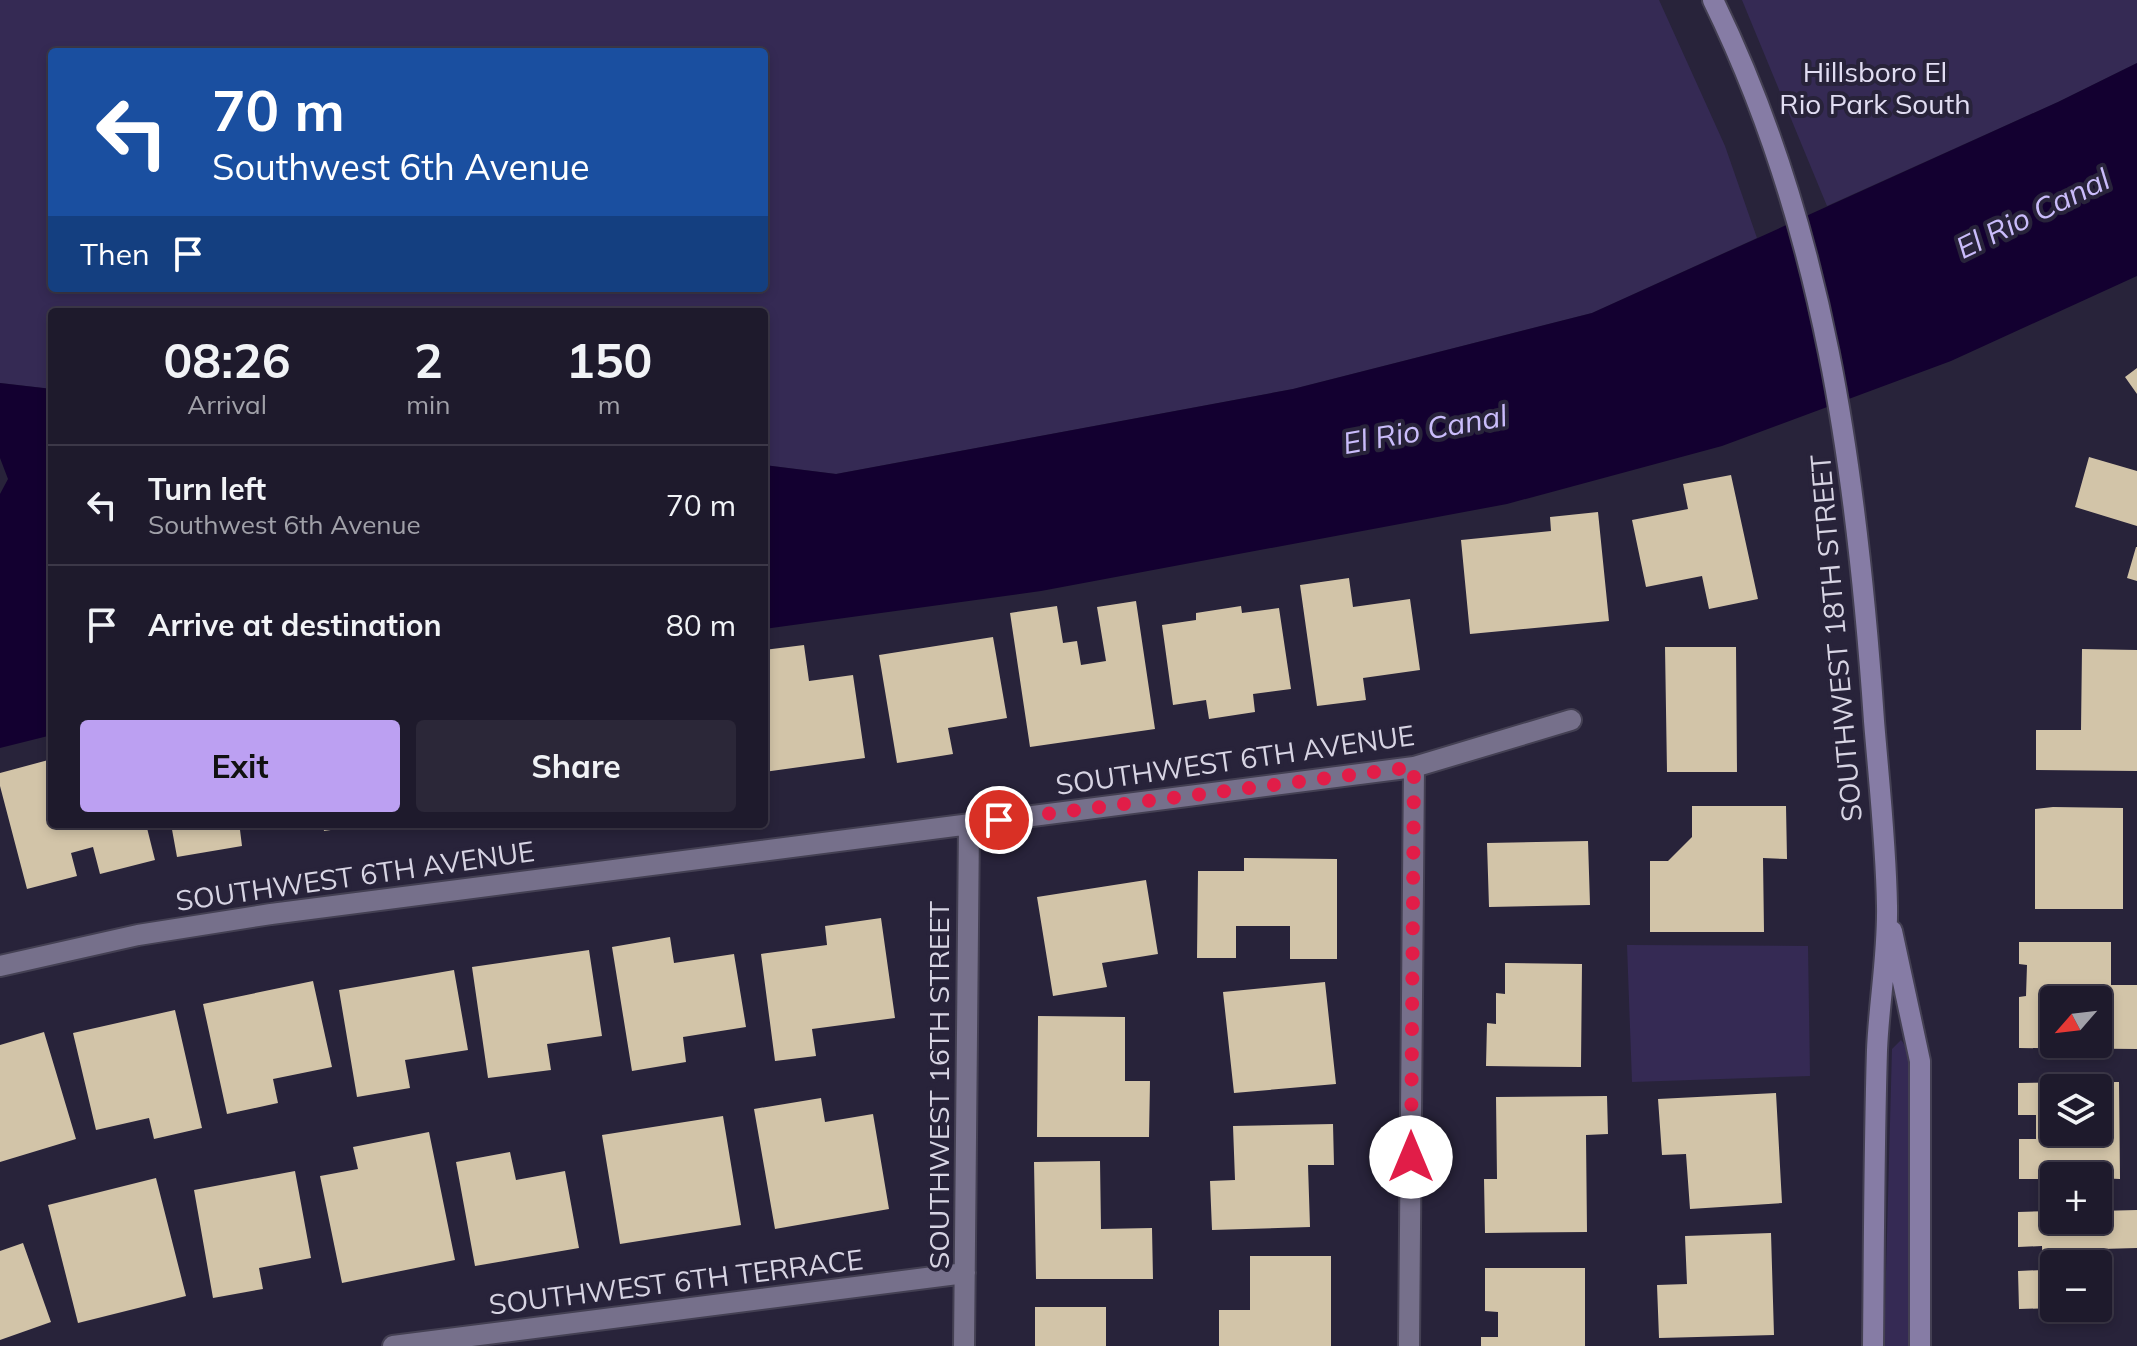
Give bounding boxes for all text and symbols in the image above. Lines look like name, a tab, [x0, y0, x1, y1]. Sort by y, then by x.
park label: Hillsboro El Rio Park South	[1779, 54, 1971, 121]
text: 70 m	[212, 75, 345, 145]
icon: left	[80, 80, 184, 184]
text: Southwest 6th Avenue	[212, 144, 590, 189]
water label: El Rio Canal	[1950, 159, 2116, 267]
icon: arrive	[166, 232, 210, 276]
text: Then	[80, 235, 150, 273]
text: 08:26	[164, 330, 291, 390]
text: 2	[414, 330, 443, 390]
text: 150	[566, 330, 652, 390]
text: Arrival	[187, 388, 267, 421]
text: min	[406, 388, 450, 421]
text: m	[598, 388, 621, 421]
water label: El Rio Canal	[1340, 396, 1511, 462]
street label: SOUTHWEST 18TH STREET	[1802, 453, 1869, 823]
text: Turn left	[148, 470, 266, 508]
icon: left	[80, 483, 124, 527]
text: 70 m	[666, 486, 736, 524]
text: Southwest 6th Avenue	[148, 508, 421, 541]
icon: arrive	[80, 603, 124, 647]
text: Arrive at destination	[148, 606, 442, 644]
text: 80 m	[666, 606, 736, 644]
street label: SOUTHWEST 6TH AVENUE	[1053, 717, 1416, 802]
button: Exit	[80, 720, 400, 812]
button: Share	[416, 720, 736, 812]
pin	[965, 786, 1033, 854]
icon: arrive	[977, 798, 1021, 842]
street label: SOUTHWEST 6TH AVENUE	[173, 833, 536, 918]
street label: SOUTHWEST 16TH STREET	[921, 901, 956, 1269]
north arrow	[2040, 986, 2112, 1058]
map controls	[2040, 986, 2112, 1322]
button: layers	[2040, 1074, 2112, 1146]
position arrow	[1369, 1115, 1453, 1199]
button: +	[2040, 1162, 2112, 1234]
street label: SOUTHWEST 6TH TERRACE	[487, 1241, 865, 1322]
button: −	[2040, 1250, 2112, 1322]

